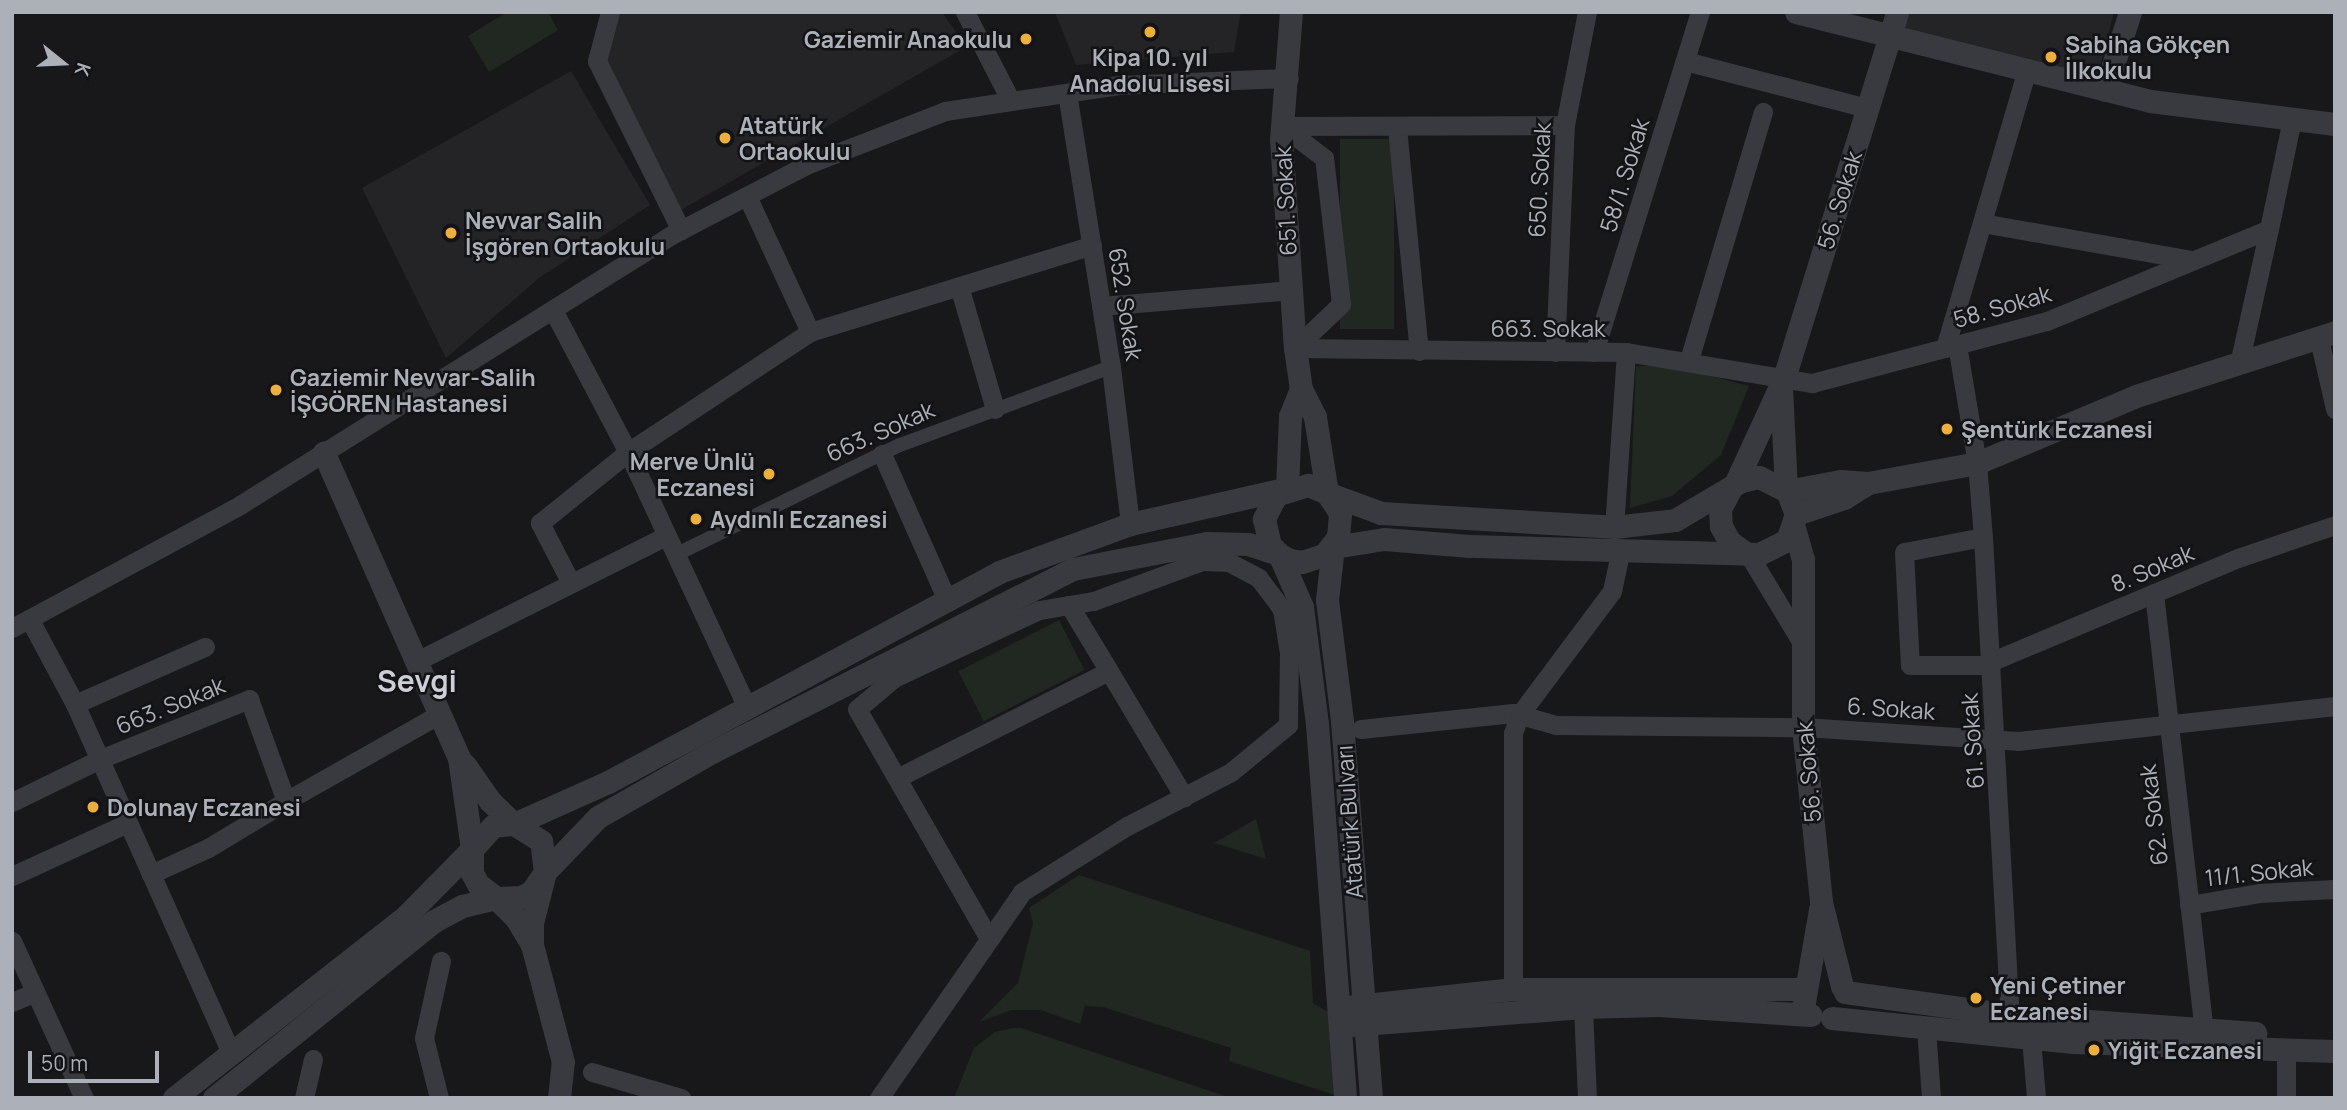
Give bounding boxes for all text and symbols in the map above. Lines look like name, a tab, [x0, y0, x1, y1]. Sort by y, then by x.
marker: Kipa 10. yıl Anadolu Lisesi	[1142, 24, 1158, 40]
place label: Gaziemir Anaokulu	[804, 25, 1012, 53]
north arrow	[28, 28, 98, 98]
place label: Sabiha Gökçen İlkokulu	[2065, 30, 2230, 84]
marker: Gaziemir Anaokulu	[1018, 31, 1034, 47]
place label: Kipa 10. yıl Anadolu Lisesi	[1070, 43, 1230, 97]
marker: Sabiha Gökçen İlkokulu	[2043, 49, 2059, 65]
text: K	[69, 60, 97, 79]
place label: Atatürk Ortaokulu	[739, 111, 850, 165]
street label: 58/1. Sokak	[1594, 115, 1654, 235]
street label: 650. Sokak	[1522, 122, 1556, 238]
marker: Atatürk Ortaokulu	[717, 130, 733, 146]
street label: 651. Sokak	[1268, 146, 1302, 256]
street label: 56. Sokak	[1811, 147, 1867, 253]
place label: Nevvar Salih İşgören Ortaokulu	[465, 206, 665, 260]
marker: Nevvar Salih İşgören Ortaokulu	[443, 225, 459, 241]
street label: 652. Sokak	[1103, 246, 1149, 362]
street label: 58. Sokak	[1950, 279, 2054, 333]
street label: 663. Sokak	[1490, 314, 1606, 342]
place label: Gaziemir Nevvar-Salih İŞGÖREN Hastanesi	[290, 363, 536, 417]
marker: Gaziemir Nevvar-Salih İŞGÖREN Hastanesi	[268, 382, 284, 398]
street label: 663. Sokak	[822, 395, 938, 467]
place label: Şentürk Eczanesi	[1961, 415, 2153, 443]
marker: Şentürk Eczanesi	[1939, 421, 1955, 437]
place label: Merve Ünlü Eczanesi	[630, 447, 755, 501]
marker: Merve Ünlü Eczanesi	[761, 466, 777, 482]
place label: Aydınlı Eczanesi	[710, 505, 888, 533]
marker: Aydınlı Eczanesi	[688, 511, 704, 527]
street label: 8. Sokak	[2106, 538, 2198, 598]
district label: Sevgi	[377, 663, 457, 699]
street label: 663. Sokak	[111, 671, 229, 739]
street label: 6. Sokak	[1846, 691, 1936, 725]
street label: 61. Sokak	[1955, 692, 1989, 790]
street label: 56. Sokak	[1790, 720, 1826, 824]
street label: Atatürk Bulvarı	[1330, 744, 1368, 900]
street label: 62. Sokak	[2133, 763, 2173, 867]
place label: Dolunay Eczanesi	[107, 793, 301, 821]
marker: Dolunay Eczanesi	[85, 799, 101, 815]
street label: 11/1. Sokak	[2204, 853, 2314, 891]
place label: Yeni Çetiner Eczanesi	[1990, 971, 2126, 1025]
marker: Yeni Çetiner Eczanesi	[1968, 990, 1984, 1006]
scale bar	[32, 1036, 163, 1080]
place label: Yiğit Eczanesi	[2108, 1036, 2262, 1064]
marker: Yiğit Eczanesi	[2086, 1042, 2102, 1058]
text: 50 m	[41, 1049, 88, 1077]

